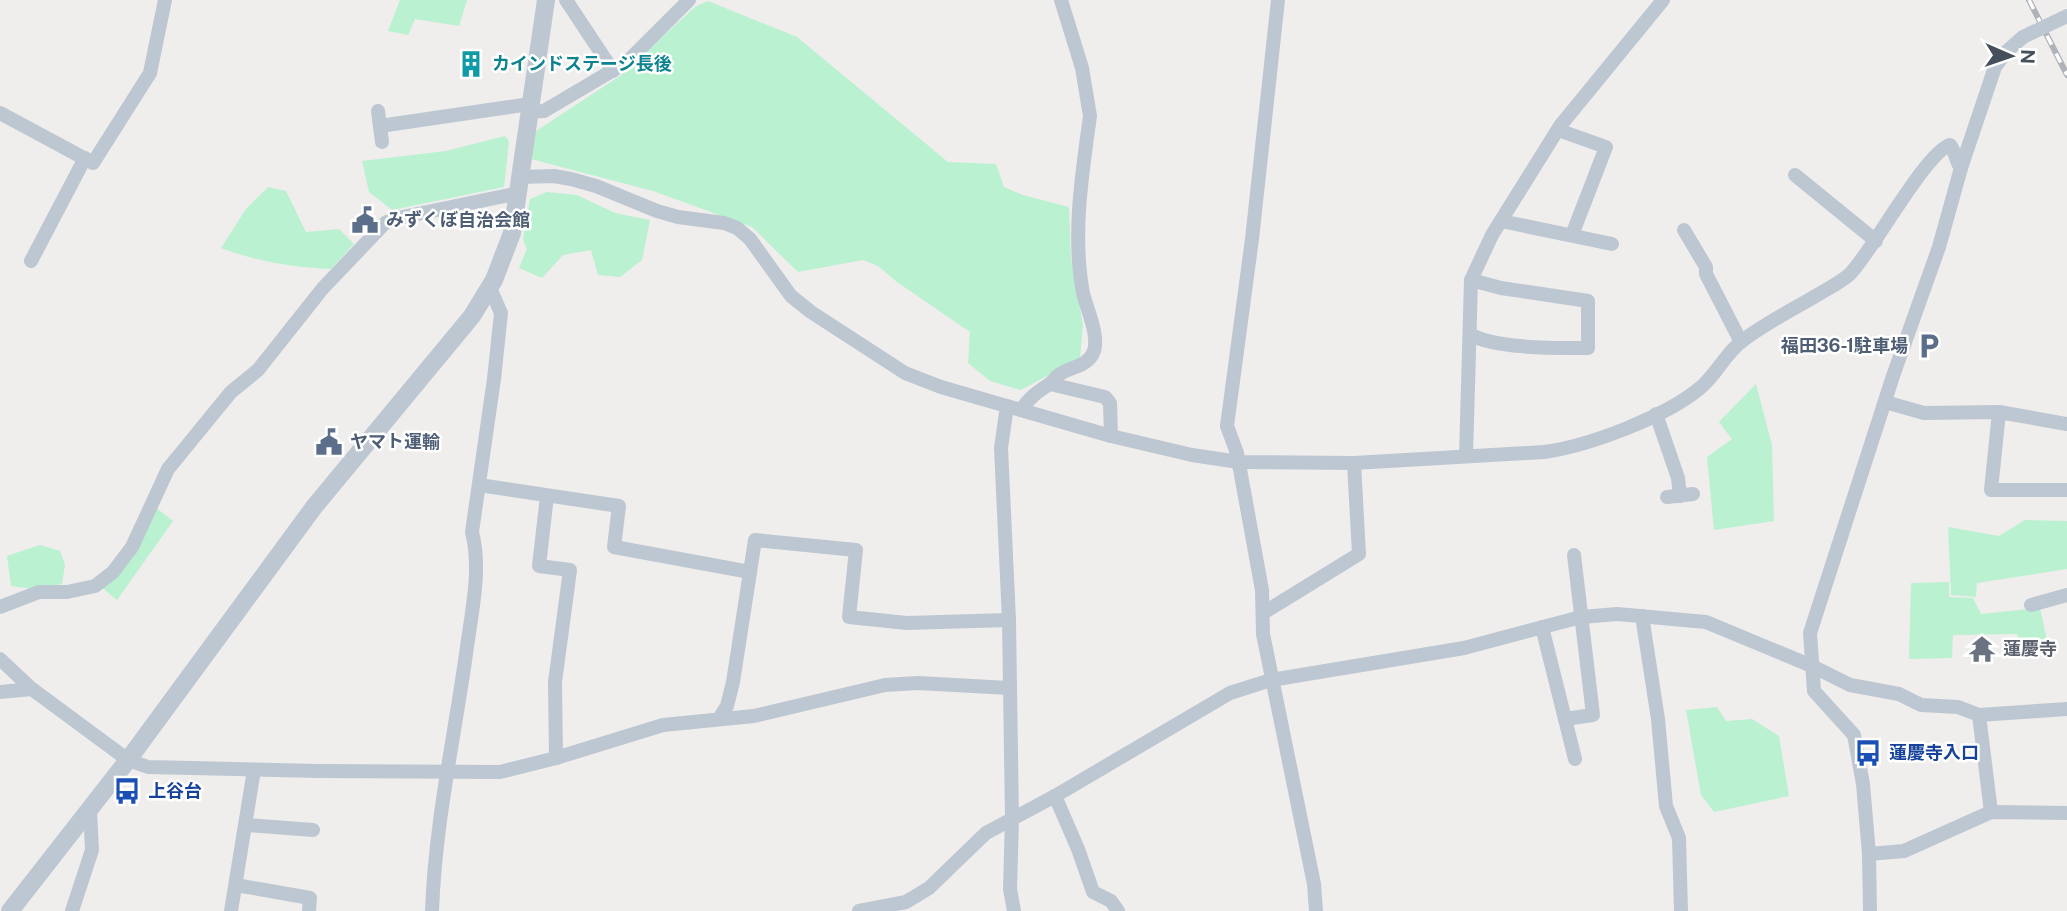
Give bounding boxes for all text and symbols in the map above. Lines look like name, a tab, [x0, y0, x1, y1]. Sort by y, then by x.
north arrow	[1976, 21, 2046, 91]
building icon: カインドステージ長後	[456, 49, 486, 79]
text: N	[2017, 49, 2039, 64]
place label: カインドステージ長後	[492, 53, 672, 74]
public building icon: みずくぼ自治会館	[350, 205, 380, 235]
place label: みずくぼ自治会館	[386, 209, 530, 230]
parking icon: 福田36-1駐車場	[1914, 331, 1944, 361]
place label: 福田36-1駐車場	[1781, 335, 1908, 356]
public building icon: ヤマト運輸	[314, 427, 344, 457]
place label: ヤマト運輸	[350, 431, 440, 452]
temple icon: 蓮慶寺	[1967, 634, 1997, 664]
place label: 蓮慶寺	[2003, 638, 2057, 659]
bus stop icon: 蓮慶寺入口	[1853, 738, 1883, 768]
place label: 蓮慶寺入口	[1889, 742, 1979, 763]
bus stop icon: 上谷台	[112, 776, 142, 806]
place label: 上谷台	[148, 780, 202, 801]

